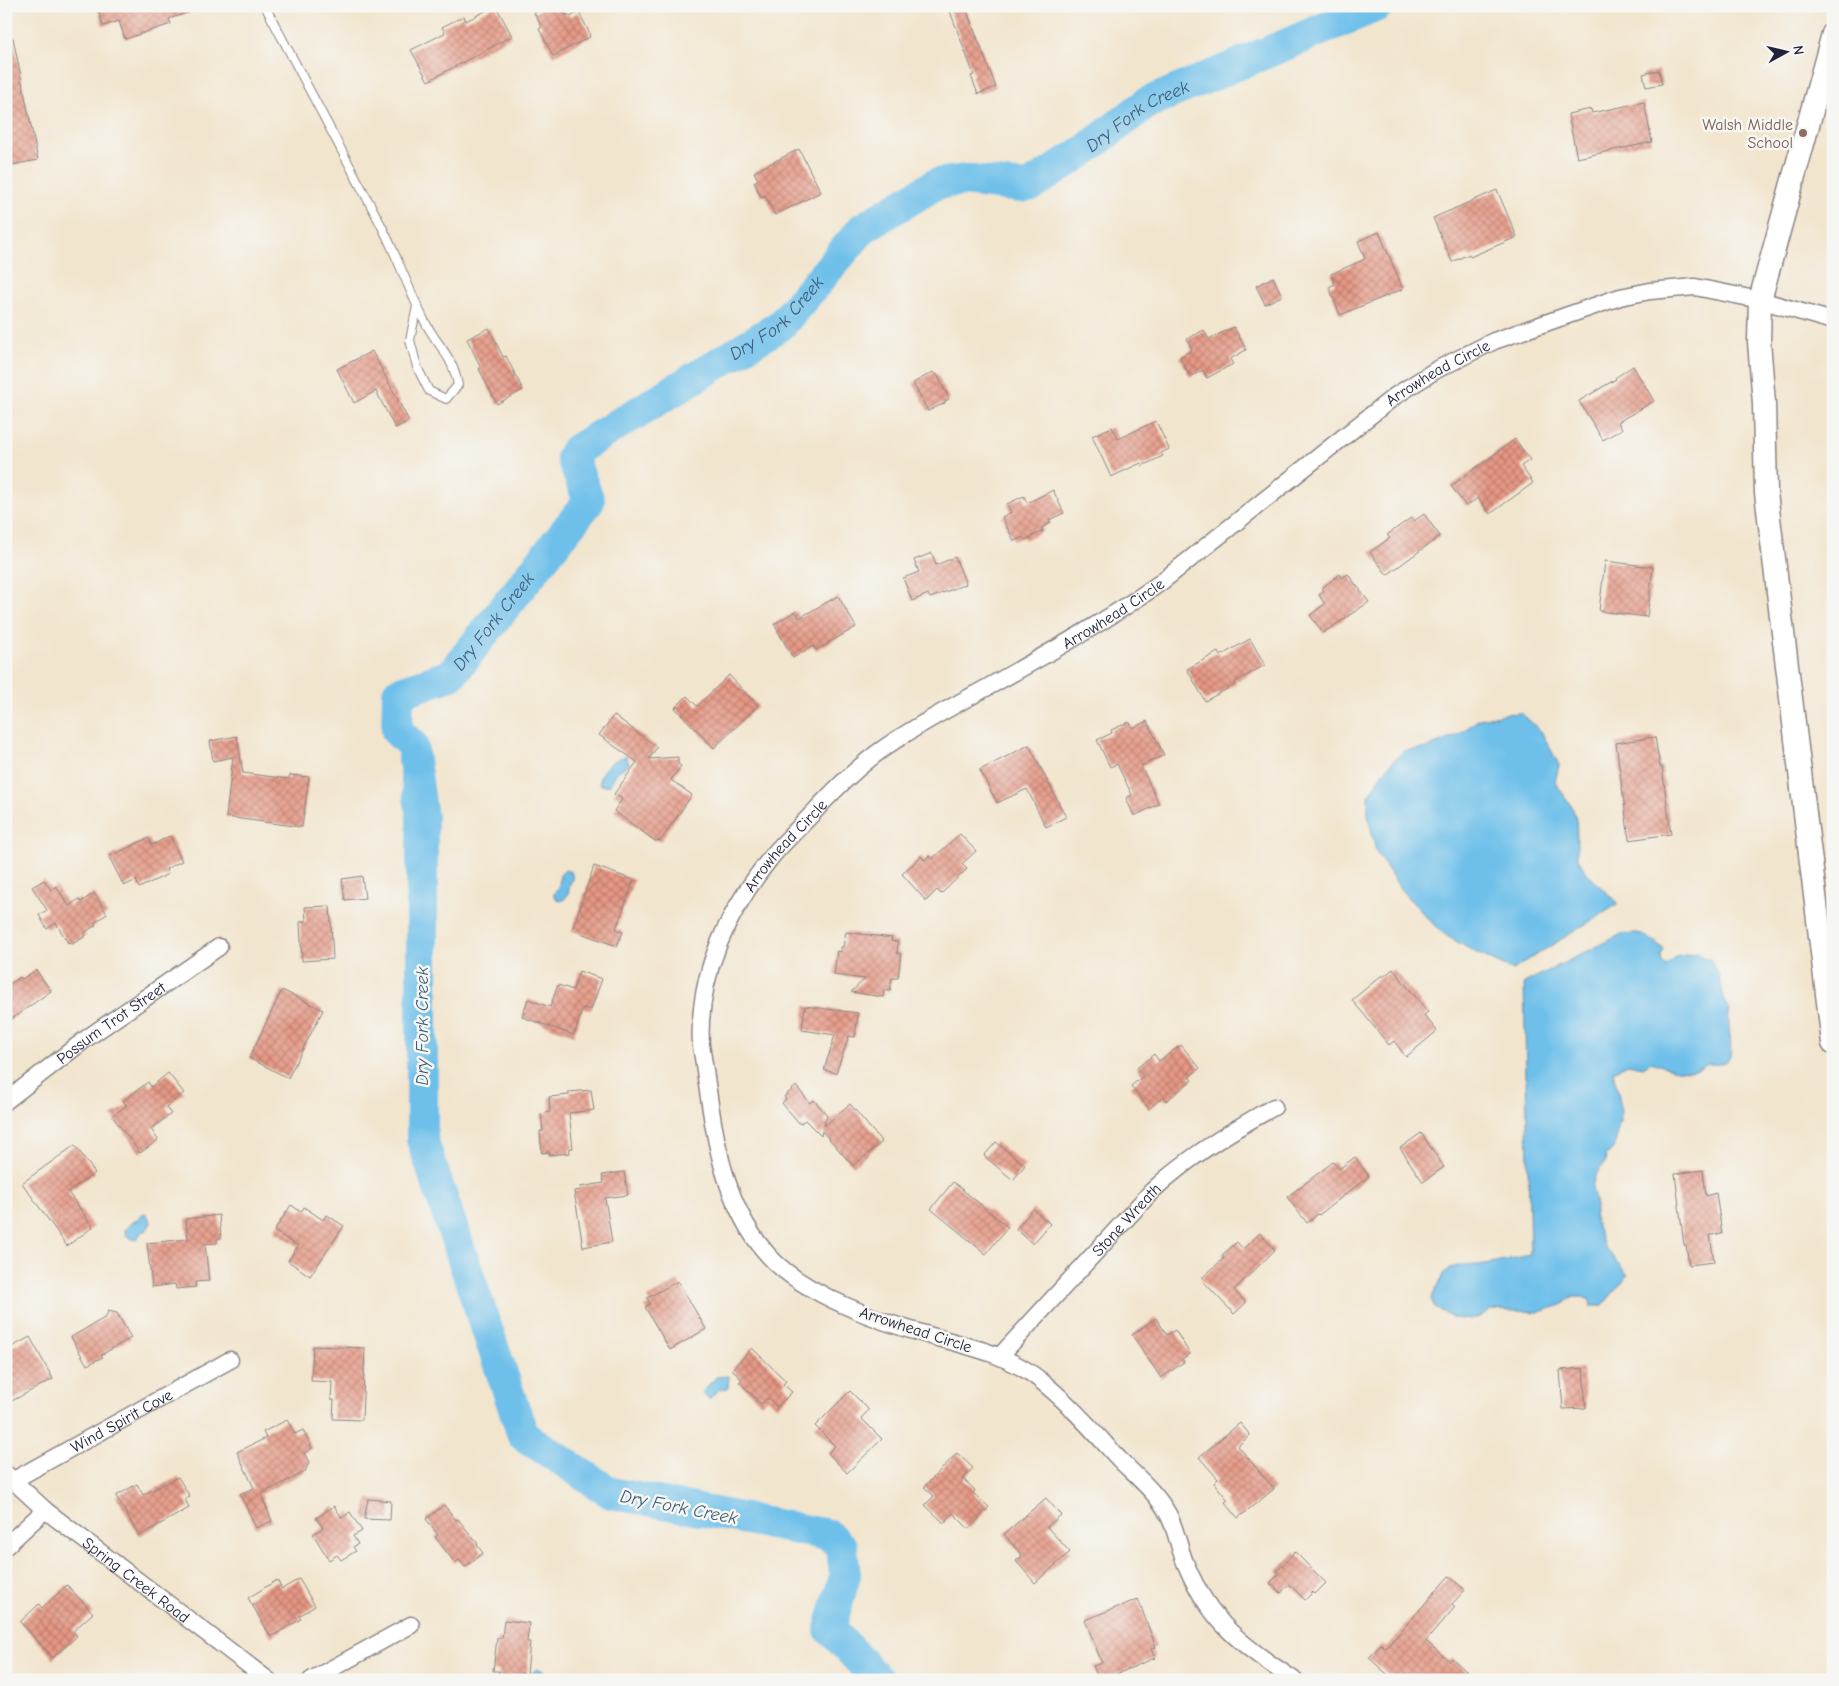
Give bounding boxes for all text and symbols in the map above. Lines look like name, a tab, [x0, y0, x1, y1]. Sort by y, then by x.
north arrow	[1762, 28, 1812, 78]
text: N	[1789, 45, 1807, 56]
water label: Dry Fork Creek	[1082, 76, 1193, 157]
place label: Walsh Middle School	[1702, 116, 1793, 152]
marker: Walsh Middle School	[1797, 127, 1809, 139]
water label: Dry Fork Creek	[726, 272, 828, 365]
street label: Arrowhead Circle	[1382, 337, 1493, 410]
water label: Dry Fork Creek	[449, 569, 539, 675]
street label: Arrowhead Circle	[1059, 575, 1168, 653]
street label: Arrowhead Circle	[741, 796, 831, 895]
water label: Dry Fork Creek	[412, 966, 433, 1085]
street label: Possum Trot Street	[53, 978, 170, 1068]
street label: Stone Wreath	[1089, 1180, 1165, 1260]
street label: Arrowhead Circle	[857, 1303, 974, 1357]
street label: Wind Spirit Cove	[68, 1386, 176, 1457]
water label: Dry Fork Creek	[619, 1486, 739, 1529]
street label: Spring Creek Road	[79, 1534, 193, 1627]

